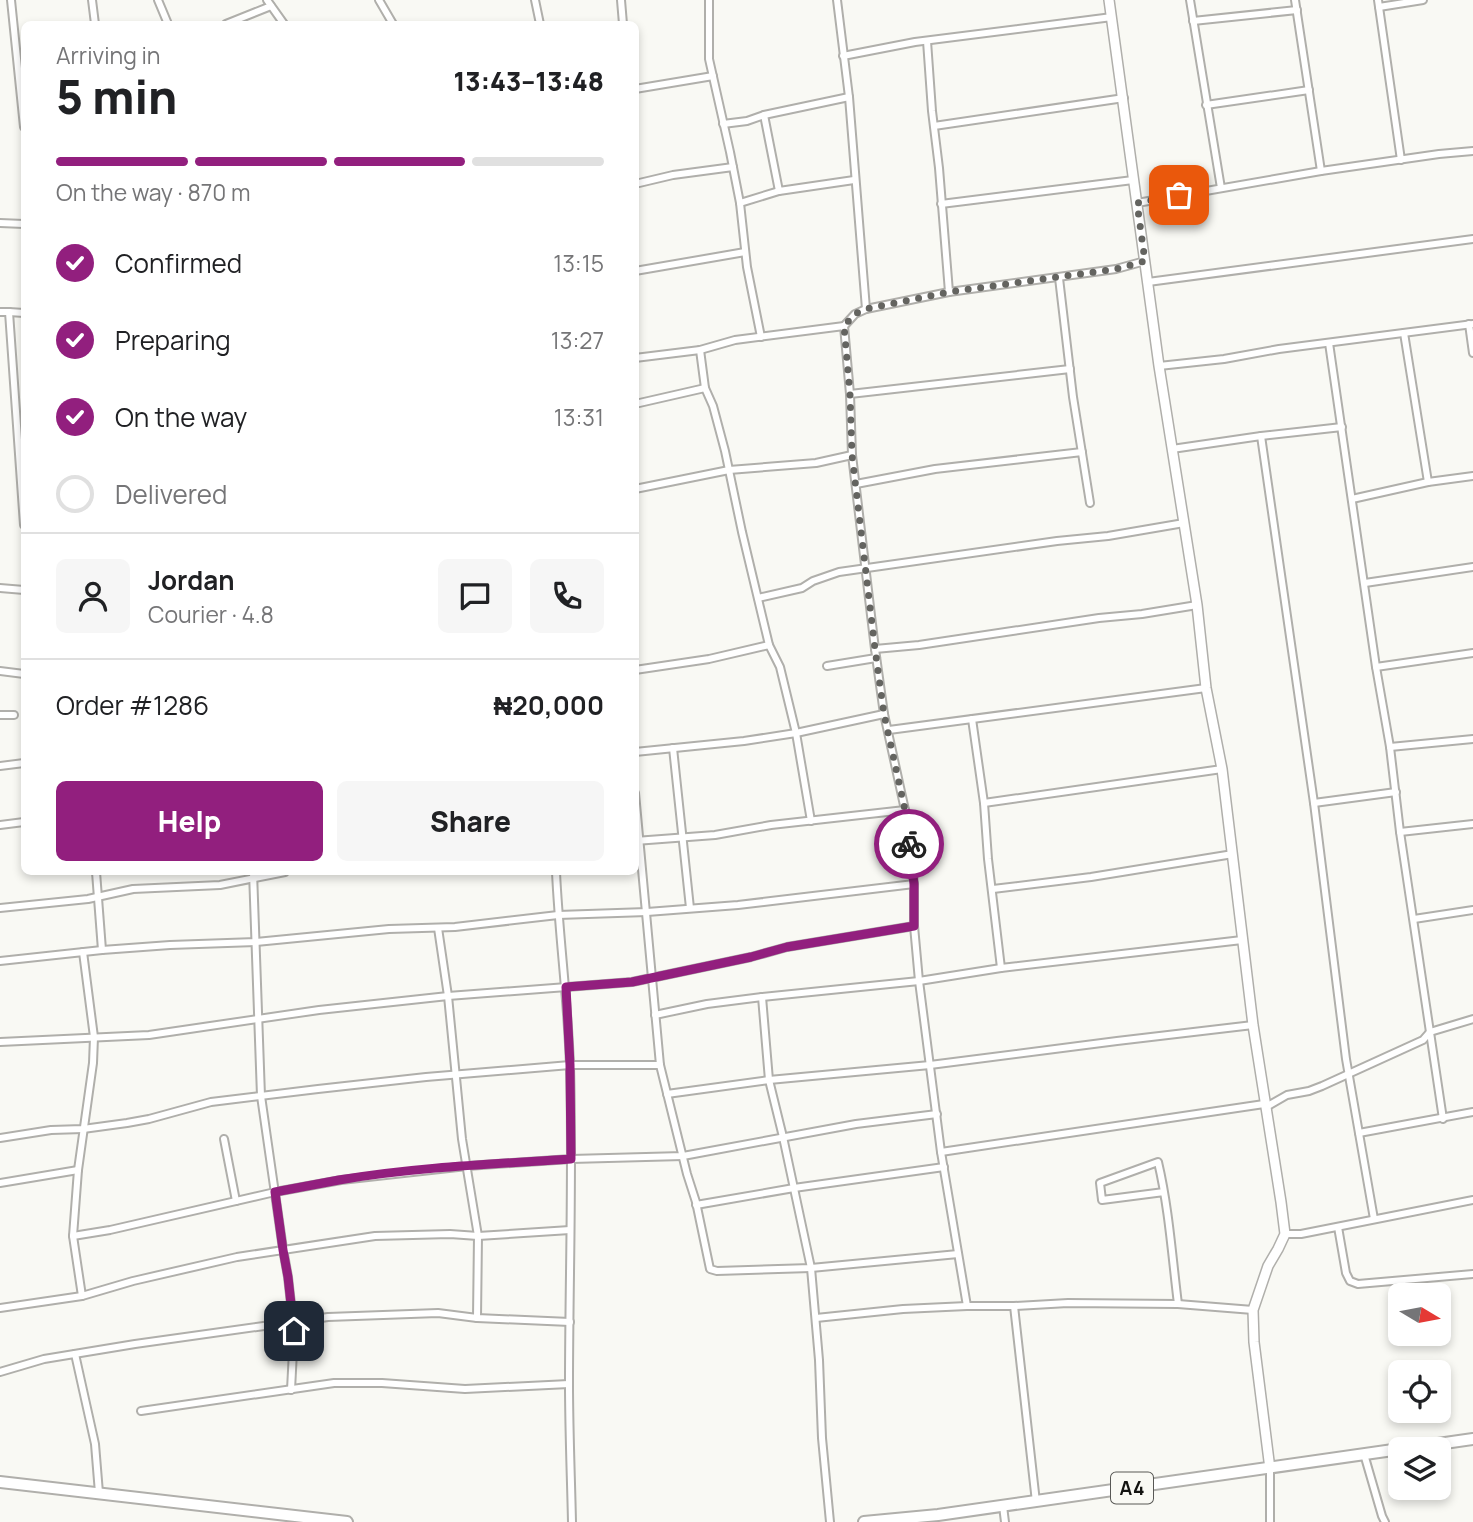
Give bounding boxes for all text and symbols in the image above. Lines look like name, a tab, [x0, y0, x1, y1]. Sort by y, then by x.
text: Arriving in	[56, 39, 161, 71]
text: 13:43–13:48	[454, 63, 604, 99]
text: 5 min	[56, 65, 177, 128]
pin	[1149, 165, 1209, 225]
text: On the way · 870 m	[56, 176, 250, 208]
icon: bag	[1160, 176, 1198, 214]
icon: check	[56, 244, 94, 282]
text: Confirmed	[115, 245, 242, 281]
text: 13:15	[553, 247, 604, 279]
icon: check	[56, 321, 94, 359]
text: Preparing	[115, 322, 231, 358]
text: 13:27	[551, 324, 604, 356]
icon: check	[56, 398, 94, 436]
text: On the way	[115, 399, 247, 435]
text: 13:31	[554, 401, 604, 433]
text: Delivered	[115, 476, 227, 512]
button: person	[56, 559, 130, 633]
button: chat	[438, 559, 512, 633]
button: phone	[530, 559, 604, 633]
text: Jordan	[148, 562, 234, 598]
text: Courier · 4.8	[148, 598, 274, 630]
text: Order #1286	[56, 687, 209, 723]
text: ₦20,000	[493, 687, 604, 723]
button: Help	[56, 781, 323, 861]
button: Share	[337, 781, 604, 861]
courier	[874, 809, 944, 879]
icon: bike	[890, 825, 928, 863]
north arrow	[1388, 1283, 1451, 1346]
map controls	[1388, 1283, 1451, 1500]
pin	[264, 1301, 324, 1361]
icon: home	[275, 1312, 313, 1350]
button: locate	[1388, 1360, 1451, 1423]
button: layers	[1388, 1437, 1451, 1500]
road number: A4	[1111, 1472, 1153, 1504]

